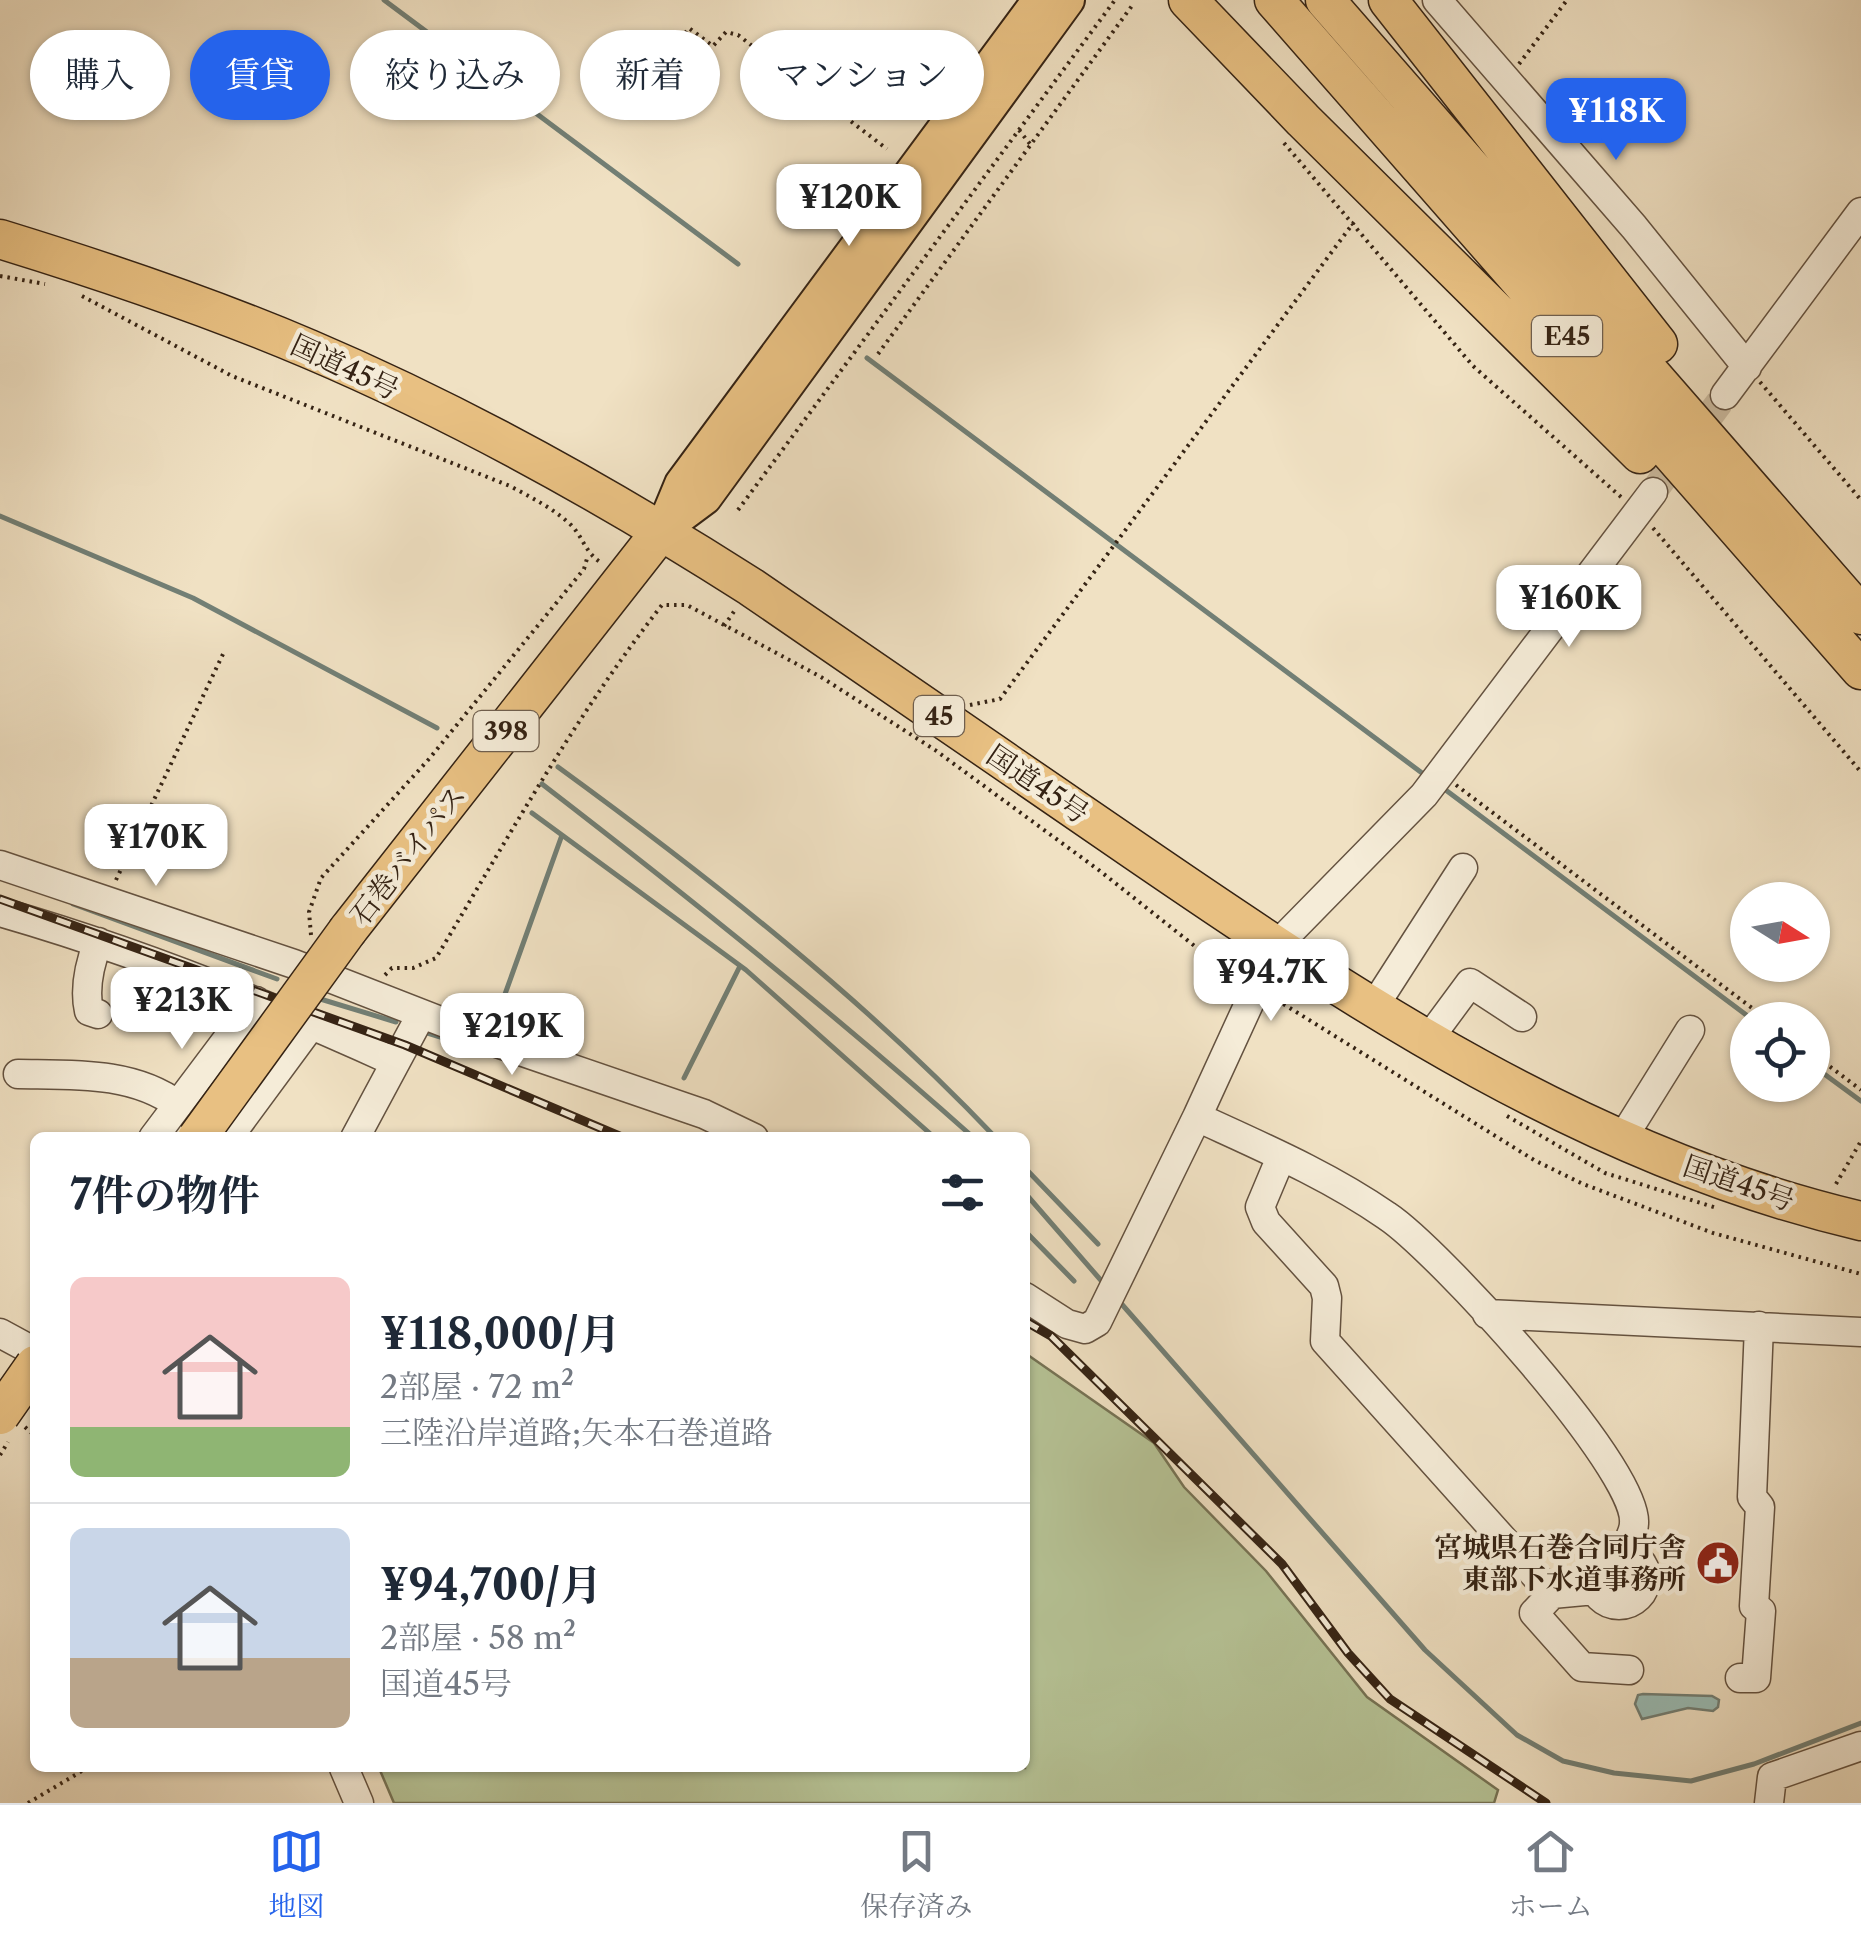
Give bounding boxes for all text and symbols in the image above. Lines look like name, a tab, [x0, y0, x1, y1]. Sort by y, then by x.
chip: 購入	[30, 30, 170, 120]
chip: 賃貸	[190, 30, 330, 120]
chip: 絞り込み	[350, 30, 560, 120]
chip: 新着	[580, 30, 720, 120]
chip: マンション	[740, 30, 984, 120]
pin: ¥118K	[1546, 78, 1686, 163]
text: ¥118K	[1568, 91, 1664, 130]
pin: ¥120K	[779, 164, 919, 249]
text: ¥120K	[798, 177, 900, 216]
road number: E45	[1532, 316, 1602, 356]
street label: 国道45号	[286, 327, 404, 407]
pin: ¥160K	[1499, 565, 1639, 650]
text: ¥160K	[1518, 578, 1620, 617]
road number: 45	[914, 696, 964, 736]
road number: 398	[474, 711, 538, 751]
street label: 国道45号	[981, 738, 1095, 830]
street label: 石巻バイパス	[343, 779, 473, 931]
pin: ¥170K	[86, 804, 226, 889]
text: ¥170K	[107, 817, 205, 856]
north arrow	[1730, 882, 1830, 982]
map controls	[1730, 882, 1830, 1102]
pin: ¥94.7K	[1190, 939, 1352, 1024]
text: ¥94.7K	[1216, 952, 1326, 991]
pin: ¥213K	[112, 967, 252, 1052]
text: ¥213K	[133, 980, 231, 1019]
pin: ¥219K	[442, 993, 582, 1078]
button: locate	[1730, 1002, 1830, 1102]
text: ¥219K	[462, 1006, 562, 1045]
street label: 国道45号	[1679, 1148, 1799, 1218]
icon: filters	[935, 1165, 990, 1220]
text: 7件の物件	[70, 1169, 260, 1221]
text: ¥118,000/月	[380, 1308, 621, 1360]
icon: home	[150, 1317, 270, 1437]
text: 2部屋 · 72 m²	[380, 1367, 574, 1406]
text: 三陸沿岸道路;矢本石巻道路	[380, 1413, 773, 1452]
place label: 宮城県石巻合同庁舎 東部下水道事務所	[1434, 1530, 1686, 1596]
public building icon: 宮城県石巻合同庁舎 東部下水道事務所	[1695, 1540, 1741, 1586]
text: ¥94,700/月	[380, 1559, 602, 1611]
icon: home	[150, 1568, 270, 1688]
text: 2部屋 · 58 m²	[380, 1618, 576, 1657]
text: 国道45号	[380, 1664, 512, 1703]
tab: 地図	[268, 1824, 324, 1924]
tab: 保存済み	[860, 1824, 973, 1924]
tab: ホーム	[1509, 1824, 1593, 1924]

